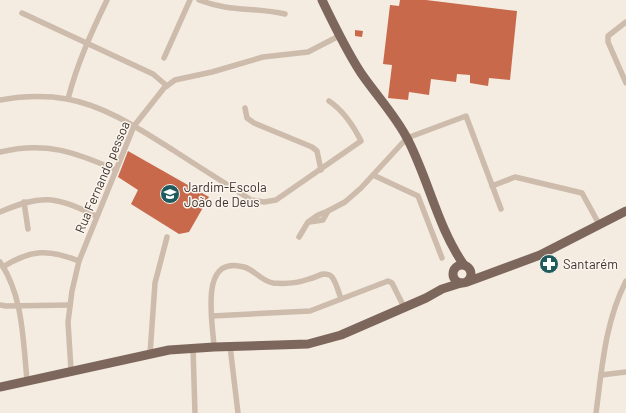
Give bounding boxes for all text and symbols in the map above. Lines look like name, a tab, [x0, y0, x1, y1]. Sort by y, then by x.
street label: Rua Fernando pessoa	[71, 119, 133, 235]
place label: Jardim-Escola João de Deus	[184, 179, 267, 210]
school or university icon: Jardim-Escola João de Deus	[159, 183, 181, 205]
pharmacy icon: Santarém	[538, 253, 560, 275]
place label: Santarém	[563, 256, 618, 272]

